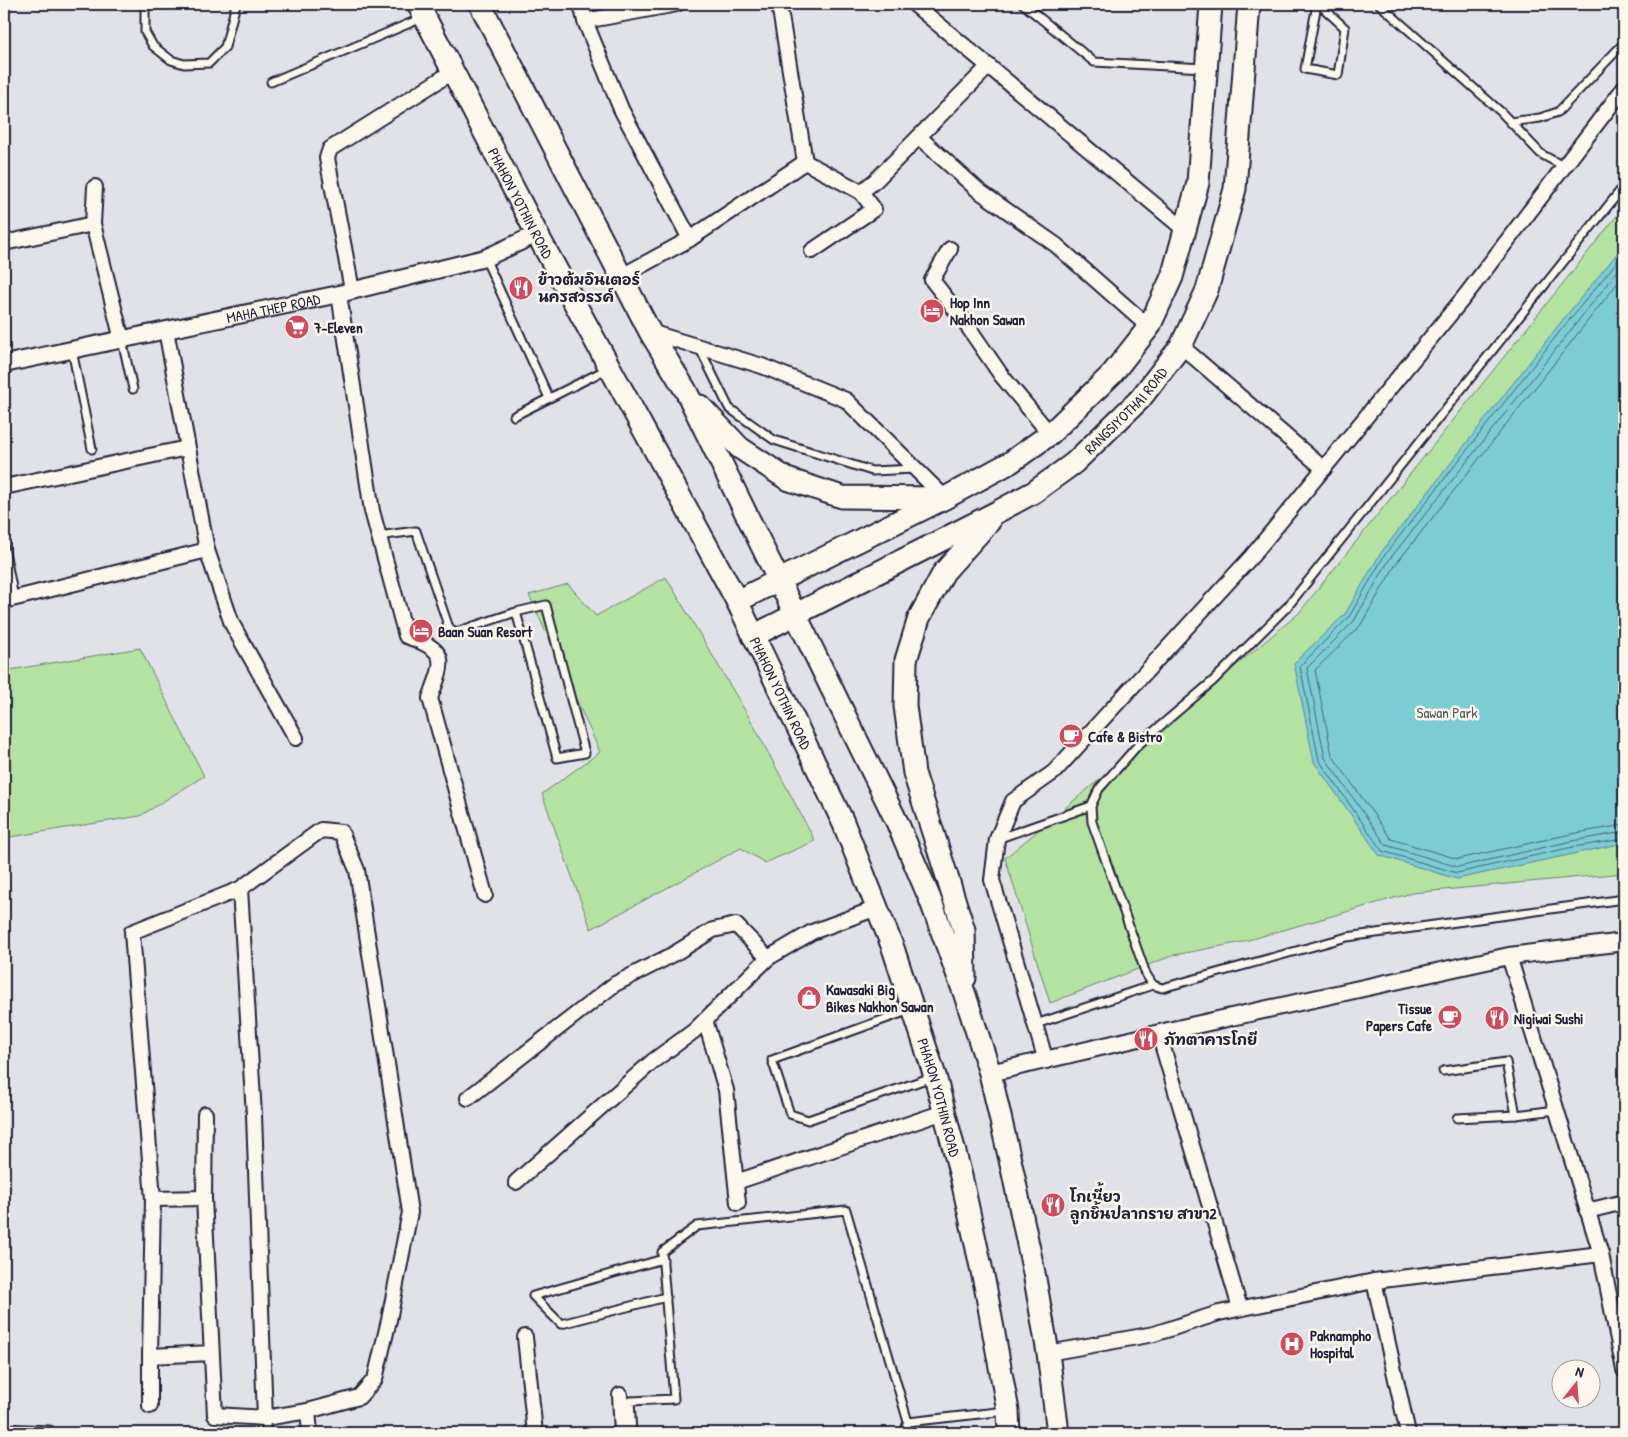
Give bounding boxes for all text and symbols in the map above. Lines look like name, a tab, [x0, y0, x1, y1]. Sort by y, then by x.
street label: PHAHON YOTHIN ROAD	[484, 144, 559, 263]
place label: ข้าวต้มอินเตอร์ นครสวรรค์	[538, 269, 640, 307]
restaurant icon: ข้าวต้มอินเตอร์ นครสวรรค์	[508, 275, 534, 301]
street label: MAHA THEP ROAD	[225, 288, 323, 328]
place label: Hop Inn Nakhon Sawan	[950, 292, 1025, 330]
hotel icon: Hop Inn Nakhon Sawan	[919, 298, 945, 324]
supermarket icon: 7-Eleven	[284, 314, 310, 340]
place label: 7-Eleven	[313, 317, 363, 338]
street label: RANGSIYOTHAI ROAD	[1079, 362, 1172, 458]
hotel icon: Baan Suan Resort	[408, 618, 434, 644]
place label: Baan Suan Resort	[438, 621, 533, 642]
street label: PHAHON YOTHIN ROAD	[745, 633, 817, 753]
park label: Sawan Park	[1417, 702, 1477, 723]
cafe icon: Cafe & Bistro	[1058, 723, 1084, 749]
place label: Cafe & Bistro	[1088, 726, 1162, 747]
place label: Kawasaki Big Bikes Nakhon Sawan	[826, 979, 934, 1017]
shop icon: Kawasaki Big Bikes Nakhon Sawan	[796, 985, 822, 1011]
place label: Tissue Papers Cafe	[1366, 998, 1432, 1037]
cafe icon: Tissue Papers Cafe	[1437, 1004, 1463, 1030]
restaurant icon: Nigiwai Sushi	[1484, 1005, 1510, 1031]
place label: Nigiwai Sushi	[1514, 1008, 1583, 1030]
restaurant icon: ภัทตาคารโกยี	[1133, 1026, 1159, 1052]
place label: ภัทตาคารโกยี	[1164, 1029, 1257, 1050]
street label: PHAHON YOTHIN ROAD	[913, 1035, 966, 1160]
place label: โกเนี้ยว ลูกชิ้นปลากราย สาขา2	[1069, 1181, 1218, 1225]
restaurant icon: โกเนี้ยว ลูกชิ้นปลากราย สาขา2	[1040, 1192, 1066, 1218]
place label: Paknampho Hospital	[1310, 1325, 1371, 1364]
hospital icon: Paknampho Hospital	[1279, 1331, 1305, 1357]
north arrow	[1550, 1360, 1600, 1410]
text: N	[1574, 1361, 1587, 1381]

